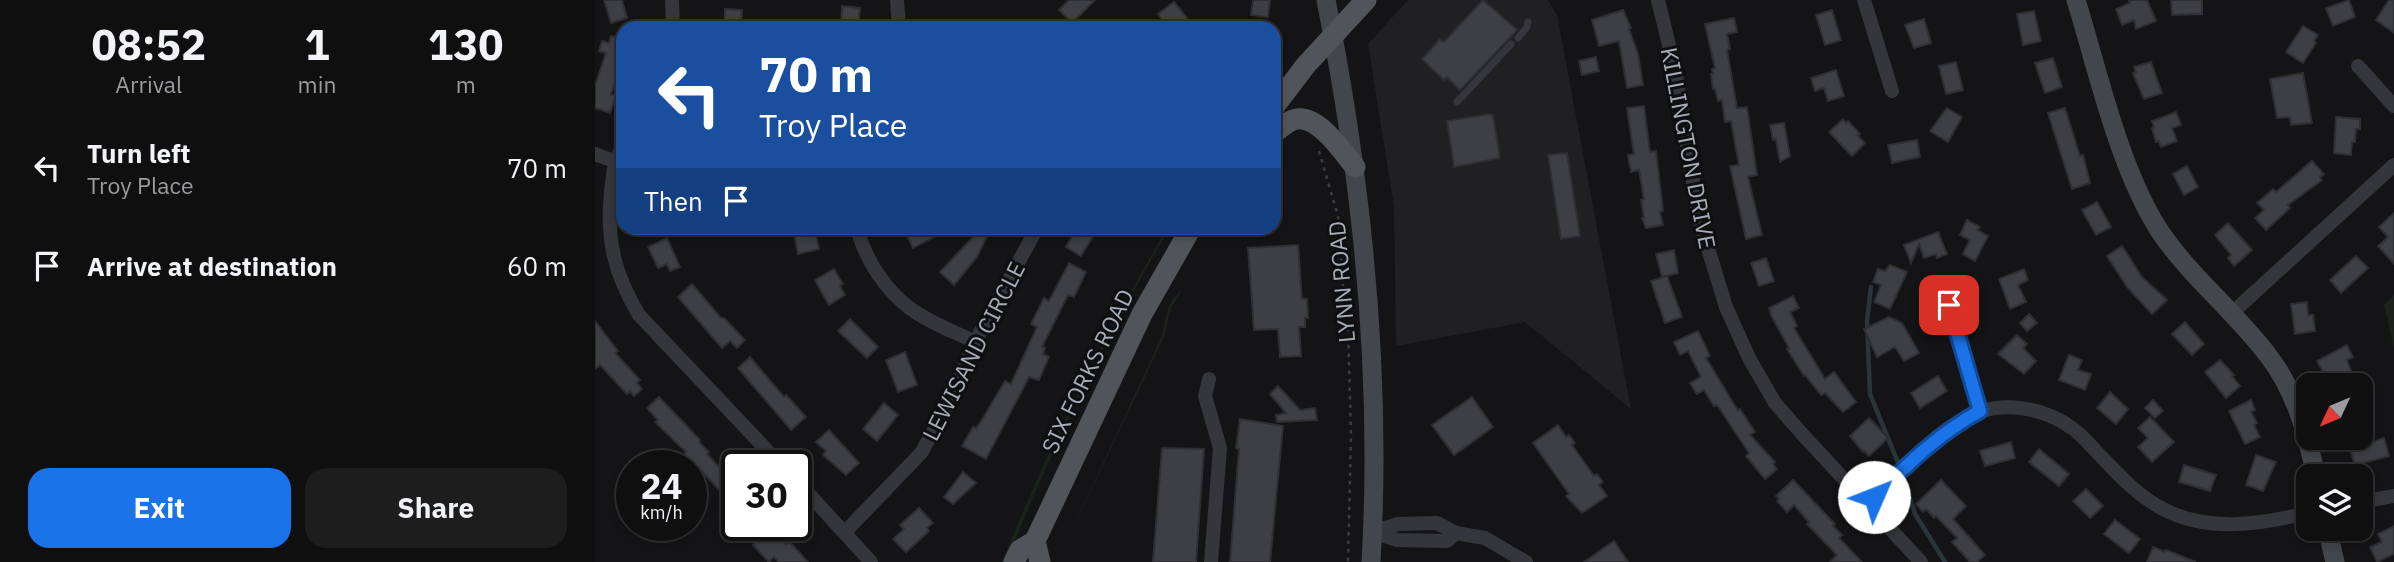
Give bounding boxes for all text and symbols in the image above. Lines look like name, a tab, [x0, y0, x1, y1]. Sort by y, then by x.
text: 08:52	[91, 17, 206, 72]
text: 1	[304, 17, 330, 72]
text: 130	[428, 17, 504, 72]
text: 70 m	[759, 42, 873, 105]
street label: KILLINGTON DRIVE	[1655, 45, 1723, 251]
icon: left	[644, 49, 735, 140]
text: Arrival	[115, 69, 182, 99]
text: min	[298, 69, 336, 99]
text: m	[456, 69, 476, 99]
text: Troy Place	[759, 104, 907, 146]
text: Turn left	[87, 136, 190, 170]
icon: left	[28, 149, 66, 187]
text: 70 m	[507, 151, 567, 185]
text: Troy Place	[87, 170, 194, 200]
icon: arrive	[717, 182, 755, 220]
text: Then	[644, 184, 703, 218]
street label: LYNN ROAD	[1321, 220, 1361, 344]
icon: arrive	[28, 247, 66, 285]
text: Arrive at destination	[87, 249, 337, 283]
text: 60 m	[507, 249, 567, 283]
street label: LEWISAND CIRCLE	[915, 256, 1031, 446]
pin	[1919, 275, 1979, 335]
street label: SIX FORKS ROAD	[1034, 284, 1140, 458]
icon: arrive	[1930, 286, 1968, 324]
north arrow	[2296, 373, 2373, 450]
map controls	[2296, 373, 2373, 541]
speed limit sign: 30	[721, 450, 812, 541]
position arrow	[1837, 460, 1911, 534]
text: 24	[640, 463, 683, 509]
button: layers	[2296, 464, 2373, 541]
button: Exit	[28, 468, 291, 548]
button: Share	[305, 468, 567, 548]
text: km/h	[640, 501, 683, 524]

